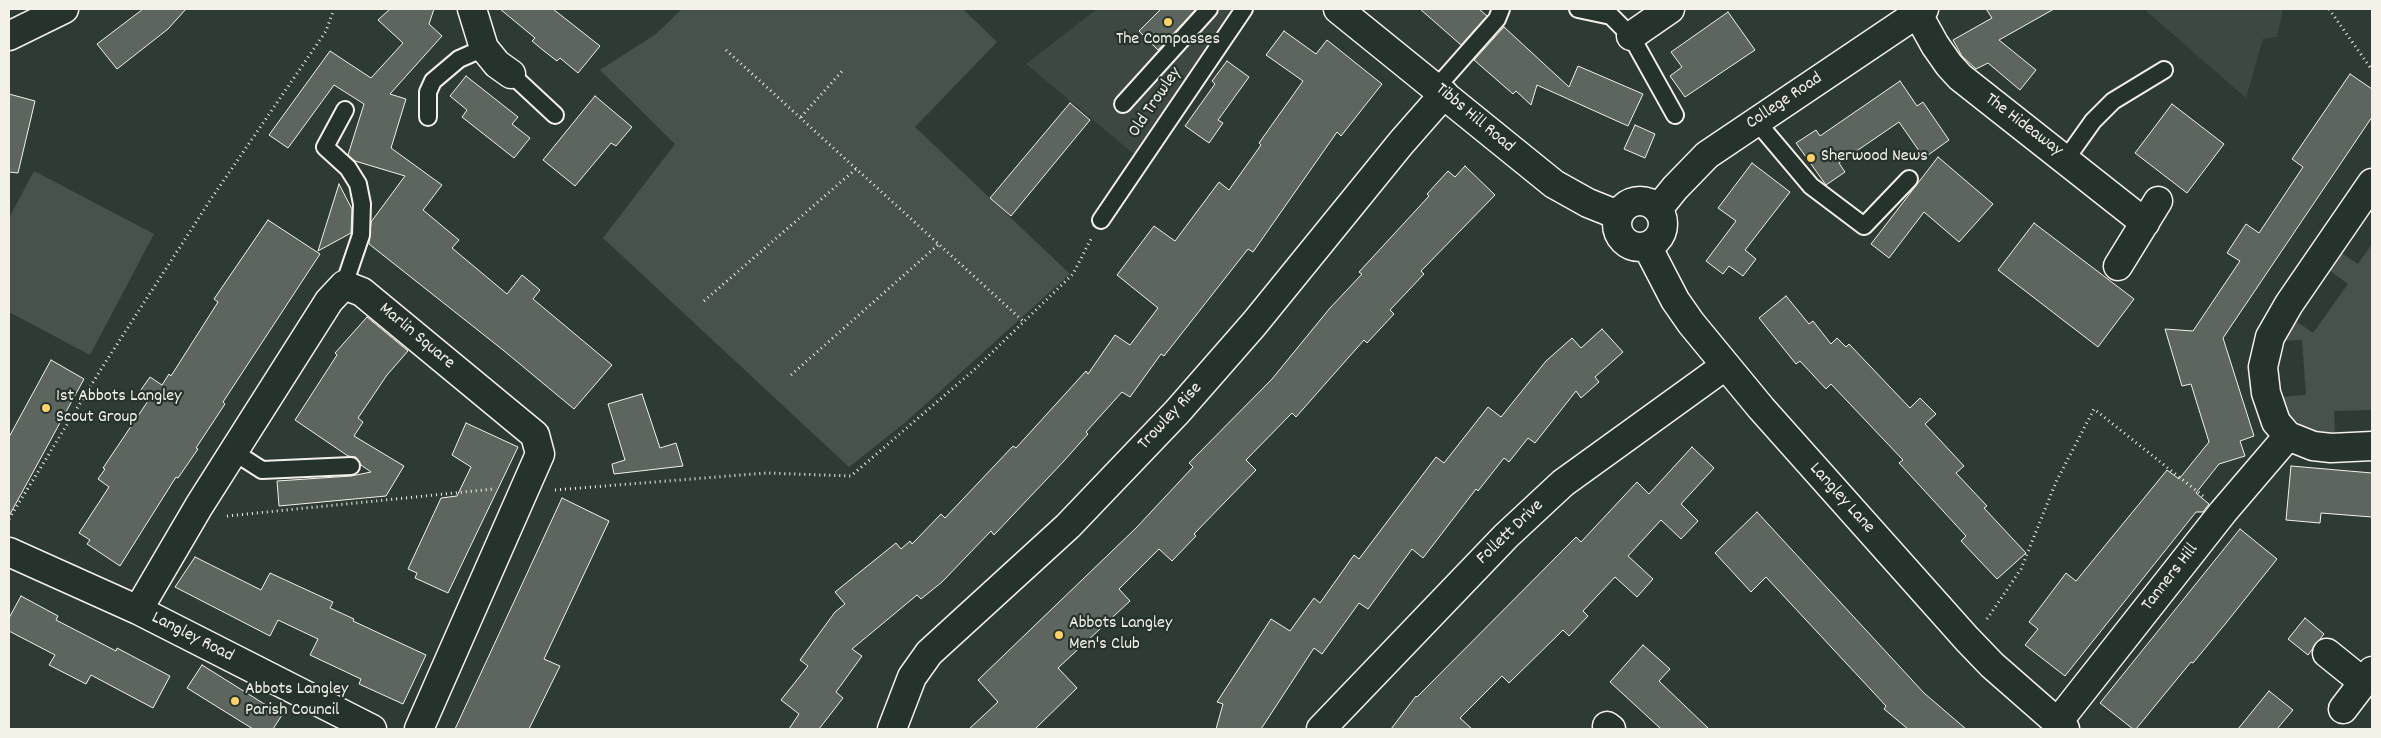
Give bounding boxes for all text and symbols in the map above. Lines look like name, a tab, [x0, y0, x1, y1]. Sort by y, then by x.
marker: The Compasses	[1162, 16, 1174, 28]
place label: The Compasses	[1116, 30, 1220, 52]
street label: Old Trowley	[1125, 64, 1187, 142]
street label: College Road	[1743, 69, 1827, 135]
street label: Tibbs Hill Road	[1430, 80, 1518, 158]
street label: The Hideaway	[1980, 90, 2066, 162]
place label: Sherwood News	[1821, 147, 1928, 169]
marker: Sherwood News	[1805, 152, 1817, 164]
street label: Marlin Square	[374, 299, 458, 375]
street label: Trowley Rise	[1134, 379, 1208, 455]
place label: 1st Abbots Langley Scout Group	[56, 387, 182, 429]
marker: 1st Abbots Langley Scout Group	[40, 402, 52, 414]
street label: Langley Lane	[1804, 459, 1878, 539]
street label: Follett Drive	[1473, 496, 1549, 570]
street label: Tanners Hill	[2138, 540, 2204, 616]
street label: Langley Road	[147, 608, 237, 668]
place label: Abbots Langley Men's Club	[1069, 614, 1172, 656]
marker: Abbots Langley Men's Club	[1053, 629, 1065, 641]
place label: Abbots Langley Parish Council	[245, 680, 348, 722]
marker: Abbots Langley Parish Council	[229, 695, 241, 707]

